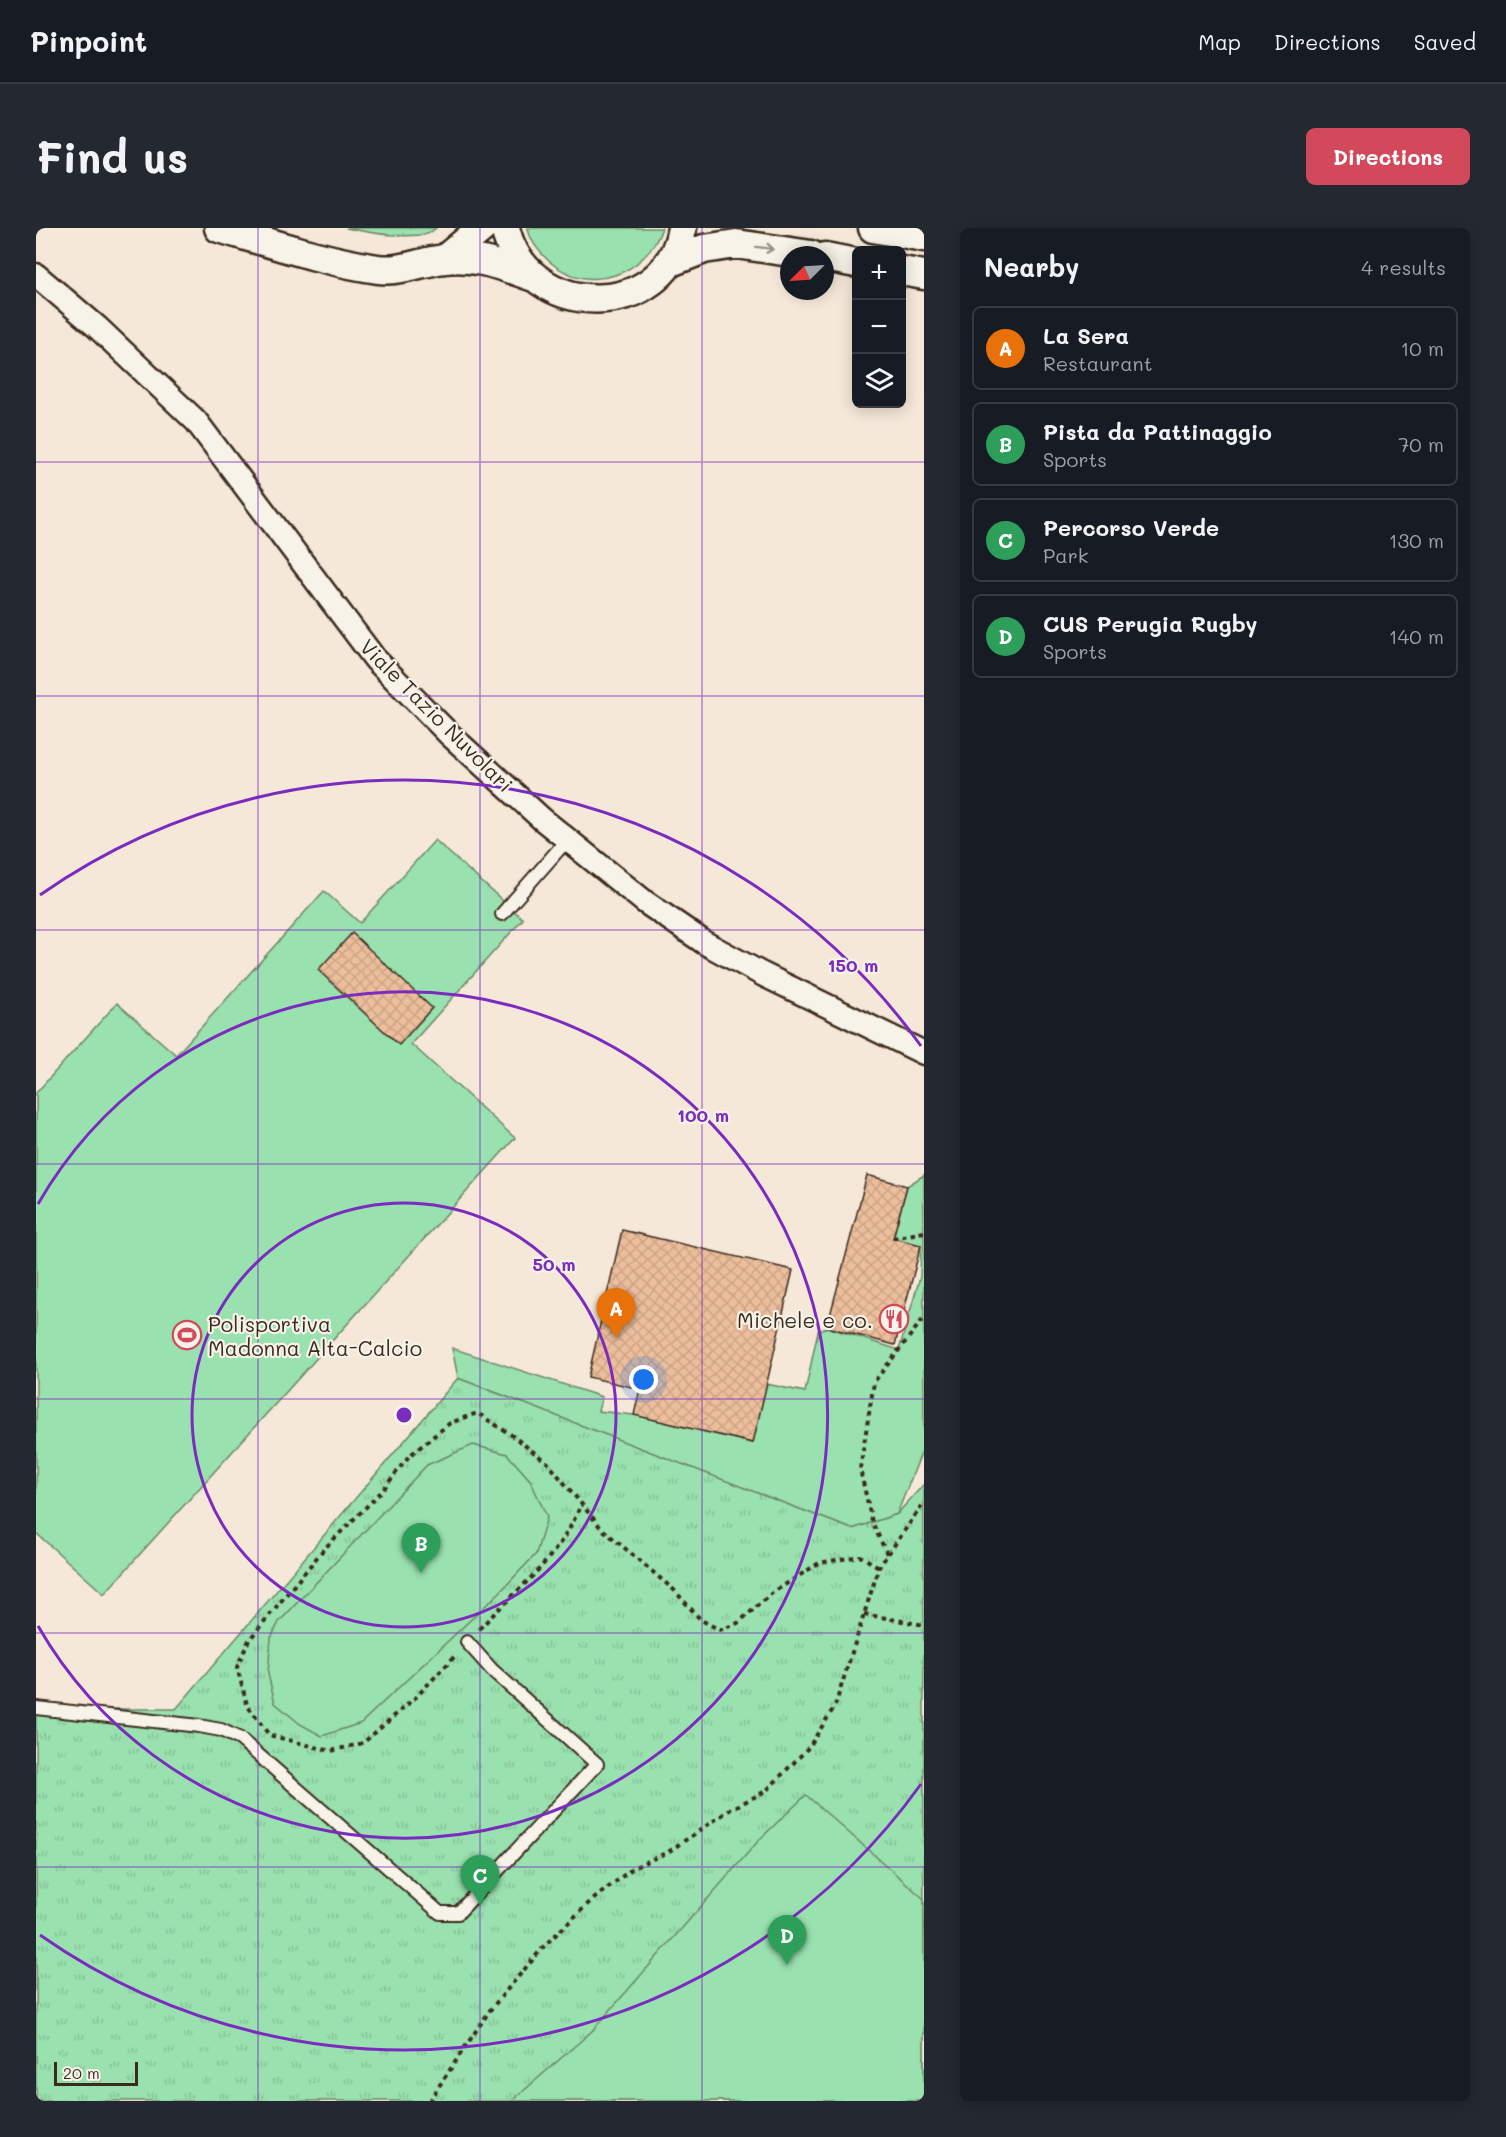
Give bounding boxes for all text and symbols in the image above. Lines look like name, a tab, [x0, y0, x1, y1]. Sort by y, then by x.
text: Pinpoint	[30, 23, 147, 59]
text: Map	[1198, 28, 1241, 55]
text: Directions	[1274, 28, 1381, 55]
text: Saved	[1414, 28, 1476, 55]
button: Directions	[1306, 128, 1470, 185]
text: Find us	[36, 129, 188, 184]
one-way arrow	[755, 243, 775, 254]
north arrow	[780, 246, 834, 300]
map controls	[852, 246, 906, 408]
button: +	[852, 246, 906, 300]
text: Nearby	[984, 250, 1079, 284]
text: 4 results	[1361, 254, 1446, 280]
button: −	[852, 300, 906, 354]
text: La Sera	[1043, 321, 1129, 350]
text: A	[999, 335, 1012, 361]
text: 10 m	[1400, 335, 1444, 361]
text: Restaurant	[1043, 350, 1153, 376]
button: layers	[852, 354, 906, 408]
text: Pista da Pattinaggio	[1043, 417, 1272, 446]
text: B	[999, 431, 1012, 457]
text: 70 m	[1398, 431, 1444, 457]
text: Sports	[1043, 446, 1107, 472]
text: Percorso Verde	[1043, 513, 1219, 542]
text: C	[998, 527, 1013, 553]
text: 130 m	[1389, 527, 1444, 553]
text: Park	[1043, 542, 1088, 568]
text: CUS Perugia Rugby	[1043, 609, 1258, 638]
text: D	[998, 623, 1013, 649]
text: 140 m	[1389, 623, 1444, 649]
street label: Viale Tazio Nuvolari	[355, 633, 519, 797]
text: Sports	[1043, 638, 1107, 664]
text: 150 m	[828, 953, 878, 977]
text: 100 m	[677, 1103, 729, 1127]
text: 50 m	[533, 1252, 575, 1276]
pin: A	[596, 1288, 636, 1338]
restaurant icon: Michele e co.	[878, 1303, 910, 1335]
place label: Michele e co.	[737, 1306, 873, 1333]
place label: Polisportiva Madonna Alta-Calcio	[208, 1310, 422, 1361]
sports icon: Polisportiva Madonna Alta-Calcio	[171, 1319, 203, 1351]
your location	[629, 1365, 658, 1394]
centre of rings	[394, 1405, 414, 1425]
pin: B	[402, 1524, 440, 1573]
pin: C	[460, 1856, 500, 1905]
pin: D	[768, 1916, 807, 1965]
scale bar	[54, 2059, 138, 2086]
text: 20 m	[63, 2062, 100, 2083]

